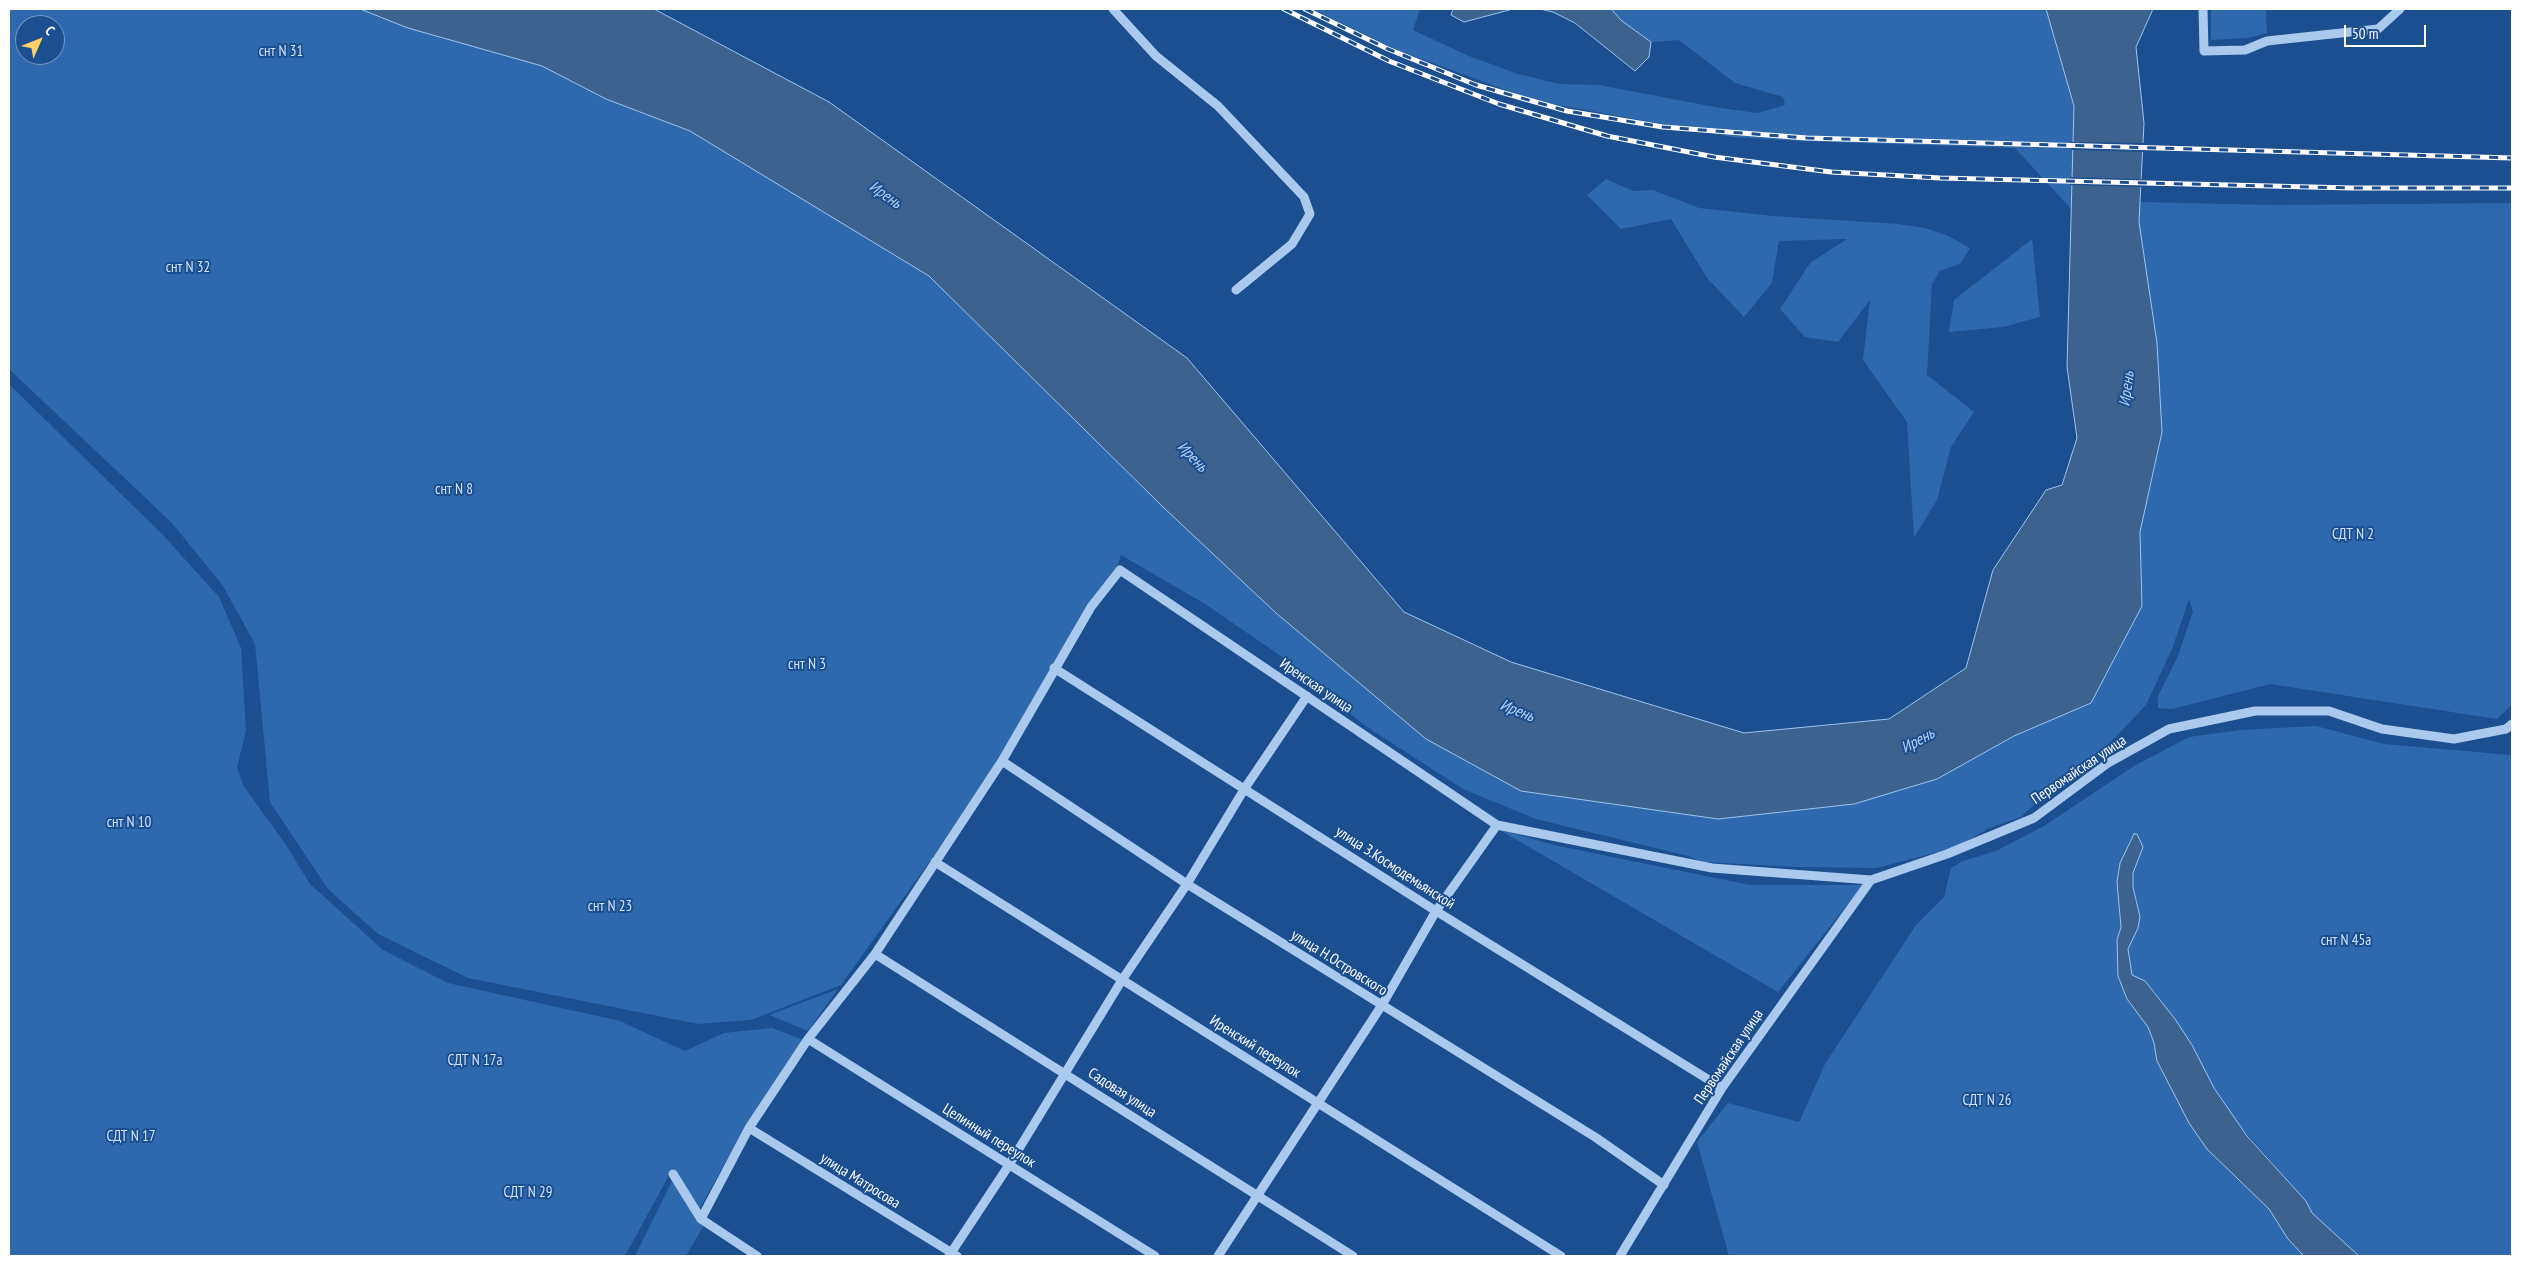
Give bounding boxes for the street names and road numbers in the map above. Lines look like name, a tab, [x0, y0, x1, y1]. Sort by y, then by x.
street label: Иренская улица	[1276, 655, 1356, 717]
street label: Первомайская улица	[2028, 732, 2130, 808]
street label: улица З.Космодемьянской	[1332, 823, 1458, 913]
street label: улица Н.Островского	[1288, 926, 1390, 1000]
street label: Первомайская улица	[1691, 1006, 1767, 1108]
street label: Иренский переулок	[1206, 1012, 1304, 1082]
street label: Садовая улица	[1085, 1064, 1159, 1122]
street label: Целинный переулок	[939, 1100, 1039, 1172]
street label: улица Матросова	[817, 1149, 903, 1213]

